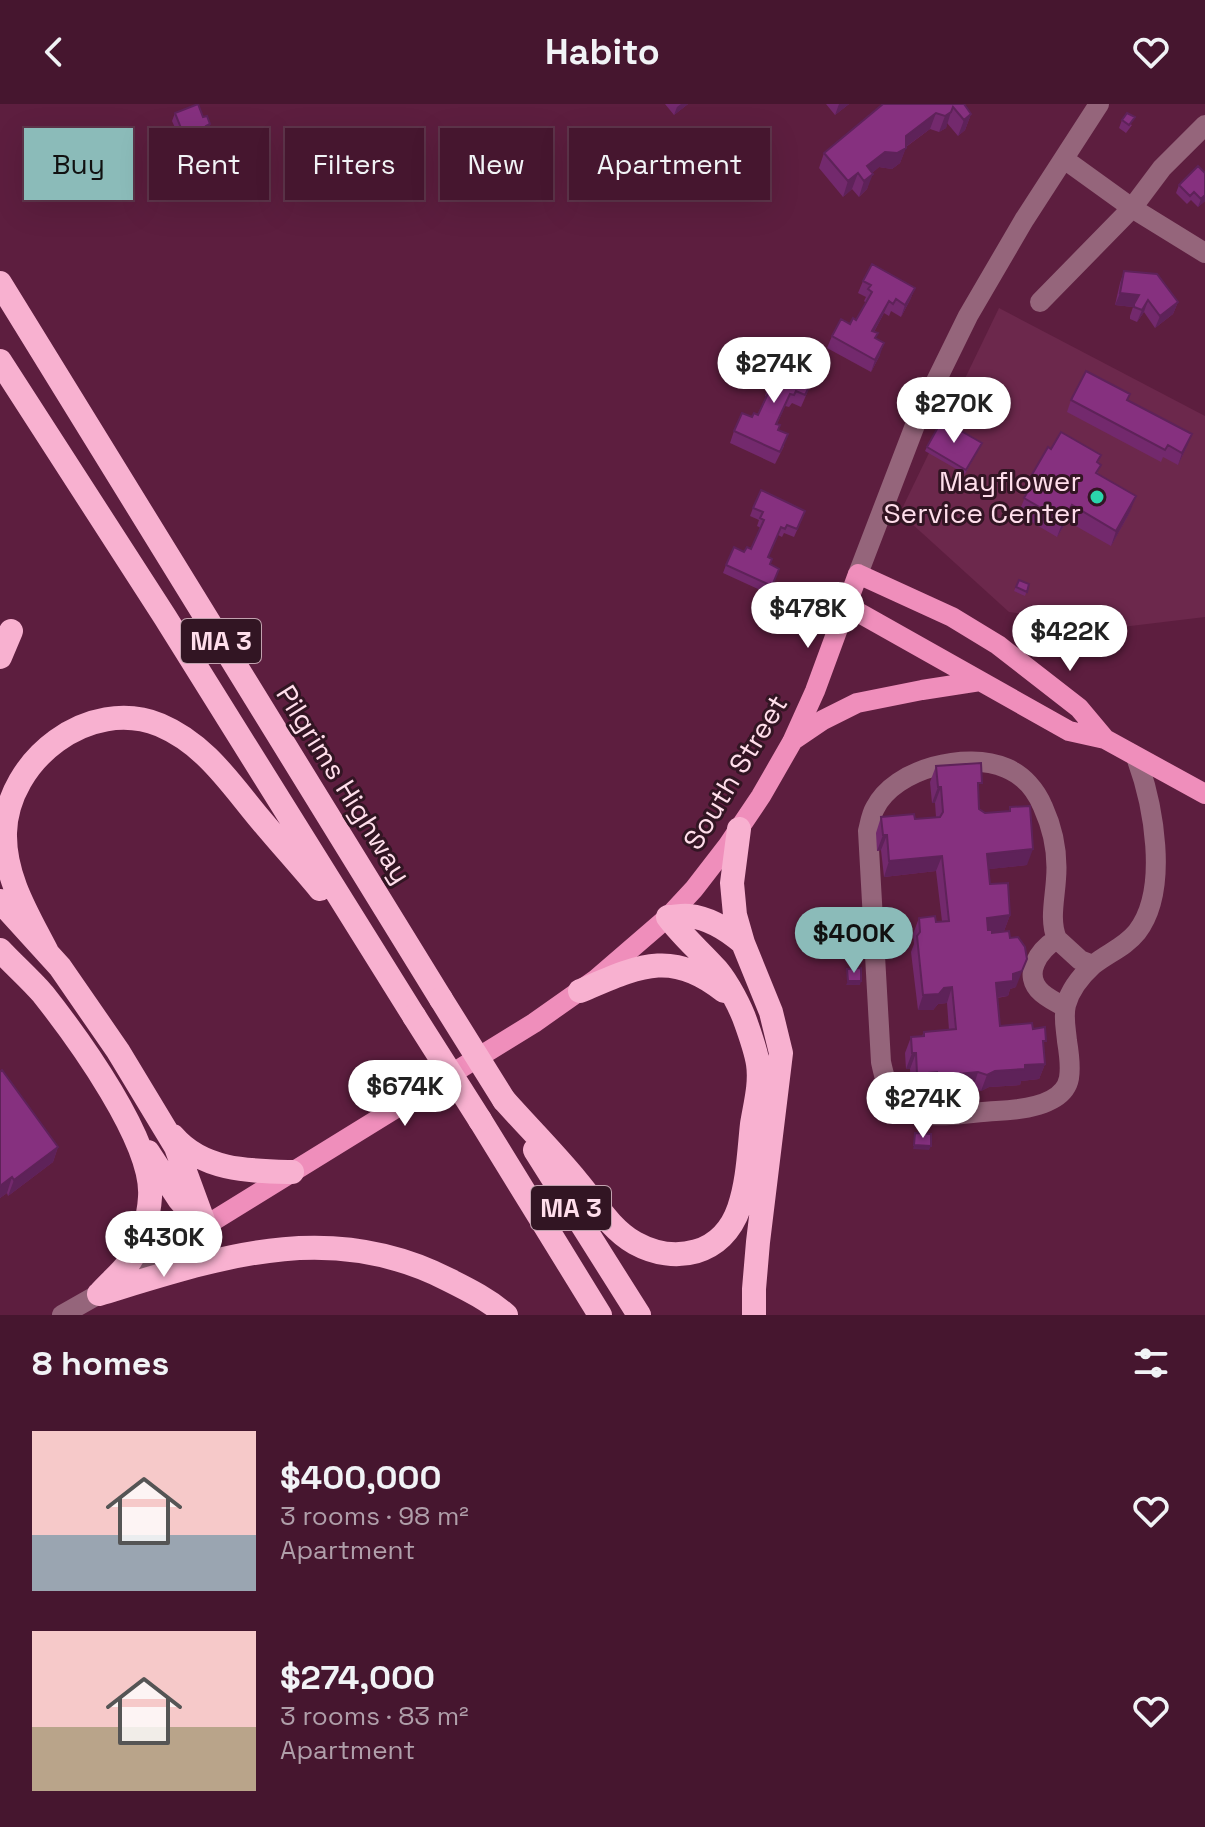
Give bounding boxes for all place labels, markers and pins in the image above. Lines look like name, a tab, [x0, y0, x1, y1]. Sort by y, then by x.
pin: $274K	[718, 337, 830, 405]
pin: $270K	[898, 377, 1010, 445]
place label: Mayflower Service Center	[883, 463, 1081, 531]
marker: Mayflower Service Center	[1088, 488, 1106, 506]
pin: $478K	[752, 582, 864, 650]
pin: $422K	[1014, 605, 1126, 673]
pin: $400K	[798, 907, 910, 975]
pin: $674K	[349, 1060, 461, 1128]
pin: $274K	[867, 1072, 979, 1140]
pin: $430K	[108, 1211, 220, 1279]

